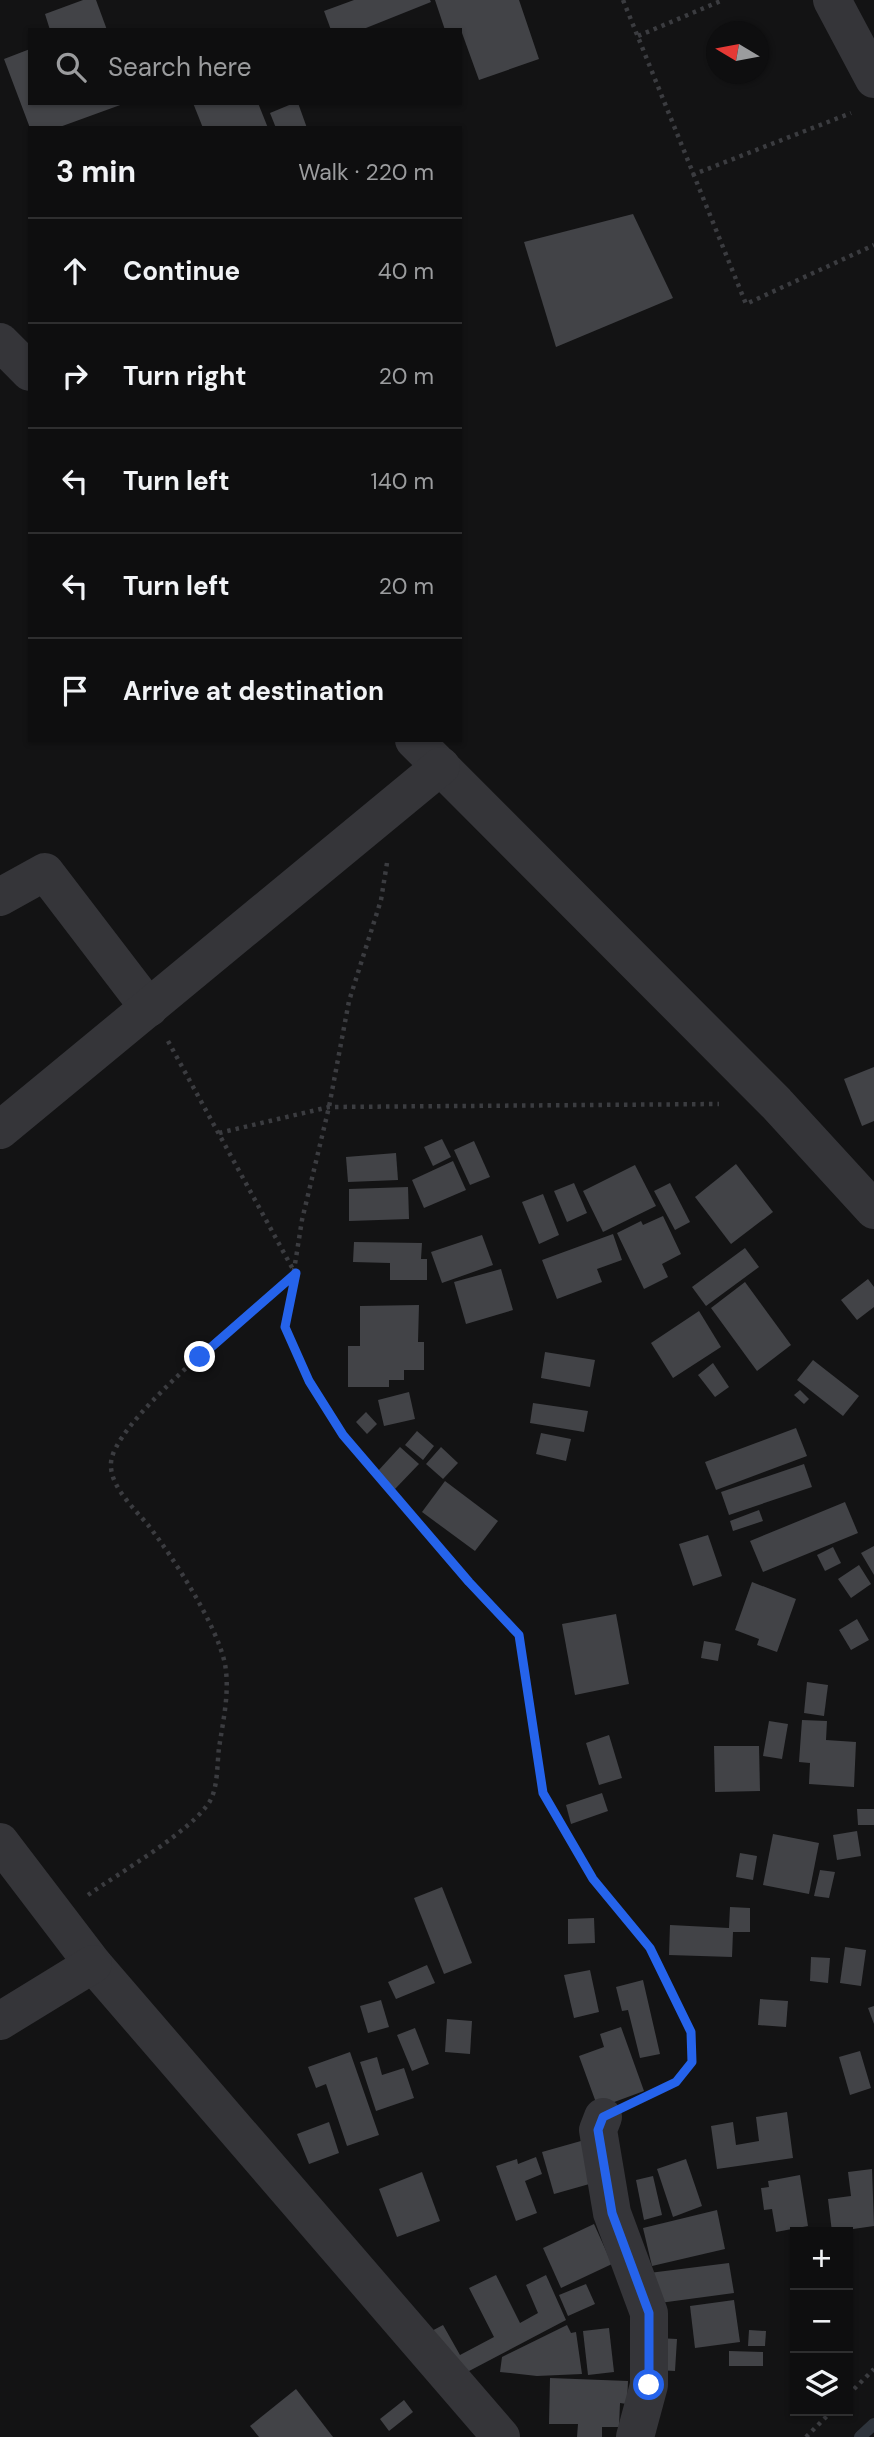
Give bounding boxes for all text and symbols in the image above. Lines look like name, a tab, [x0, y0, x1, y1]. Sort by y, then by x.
north arrow	[706, 21, 769, 84]
search box	[28, 28, 462, 105]
icon: search	[52, 48, 90, 86]
text: Search here	[108, 50, 251, 84]
text: 3 min	[56, 152, 136, 191]
text: Walk · 220 m	[298, 157, 434, 187]
icon: ahead	[56, 252, 94, 290]
text: Continue	[123, 254, 240, 288]
text: 40 m	[378, 256, 434, 286]
icon: right	[56, 357, 94, 395]
text: Turn right	[123, 359, 247, 393]
text: 20 m	[379, 361, 434, 391]
icon: left	[56, 462, 94, 500]
text: Turn left	[123, 464, 230, 498]
text: 140 m	[371, 466, 434, 496]
icon: left	[56, 567, 94, 605]
text: Turn left	[123, 569, 230, 603]
text: 20 m	[379, 571, 434, 601]
icon: arrive	[56, 672, 94, 710]
text: Arrive at destination	[123, 674, 384, 708]
route end	[184, 1341, 215, 1372]
map controls	[790, 2227, 853, 2416]
button: +	[790, 2227, 853, 2290]
button: −	[790, 2290, 853, 2353]
button: layers	[790, 2353, 853, 2416]
route start	[633, 2369, 664, 2400]

